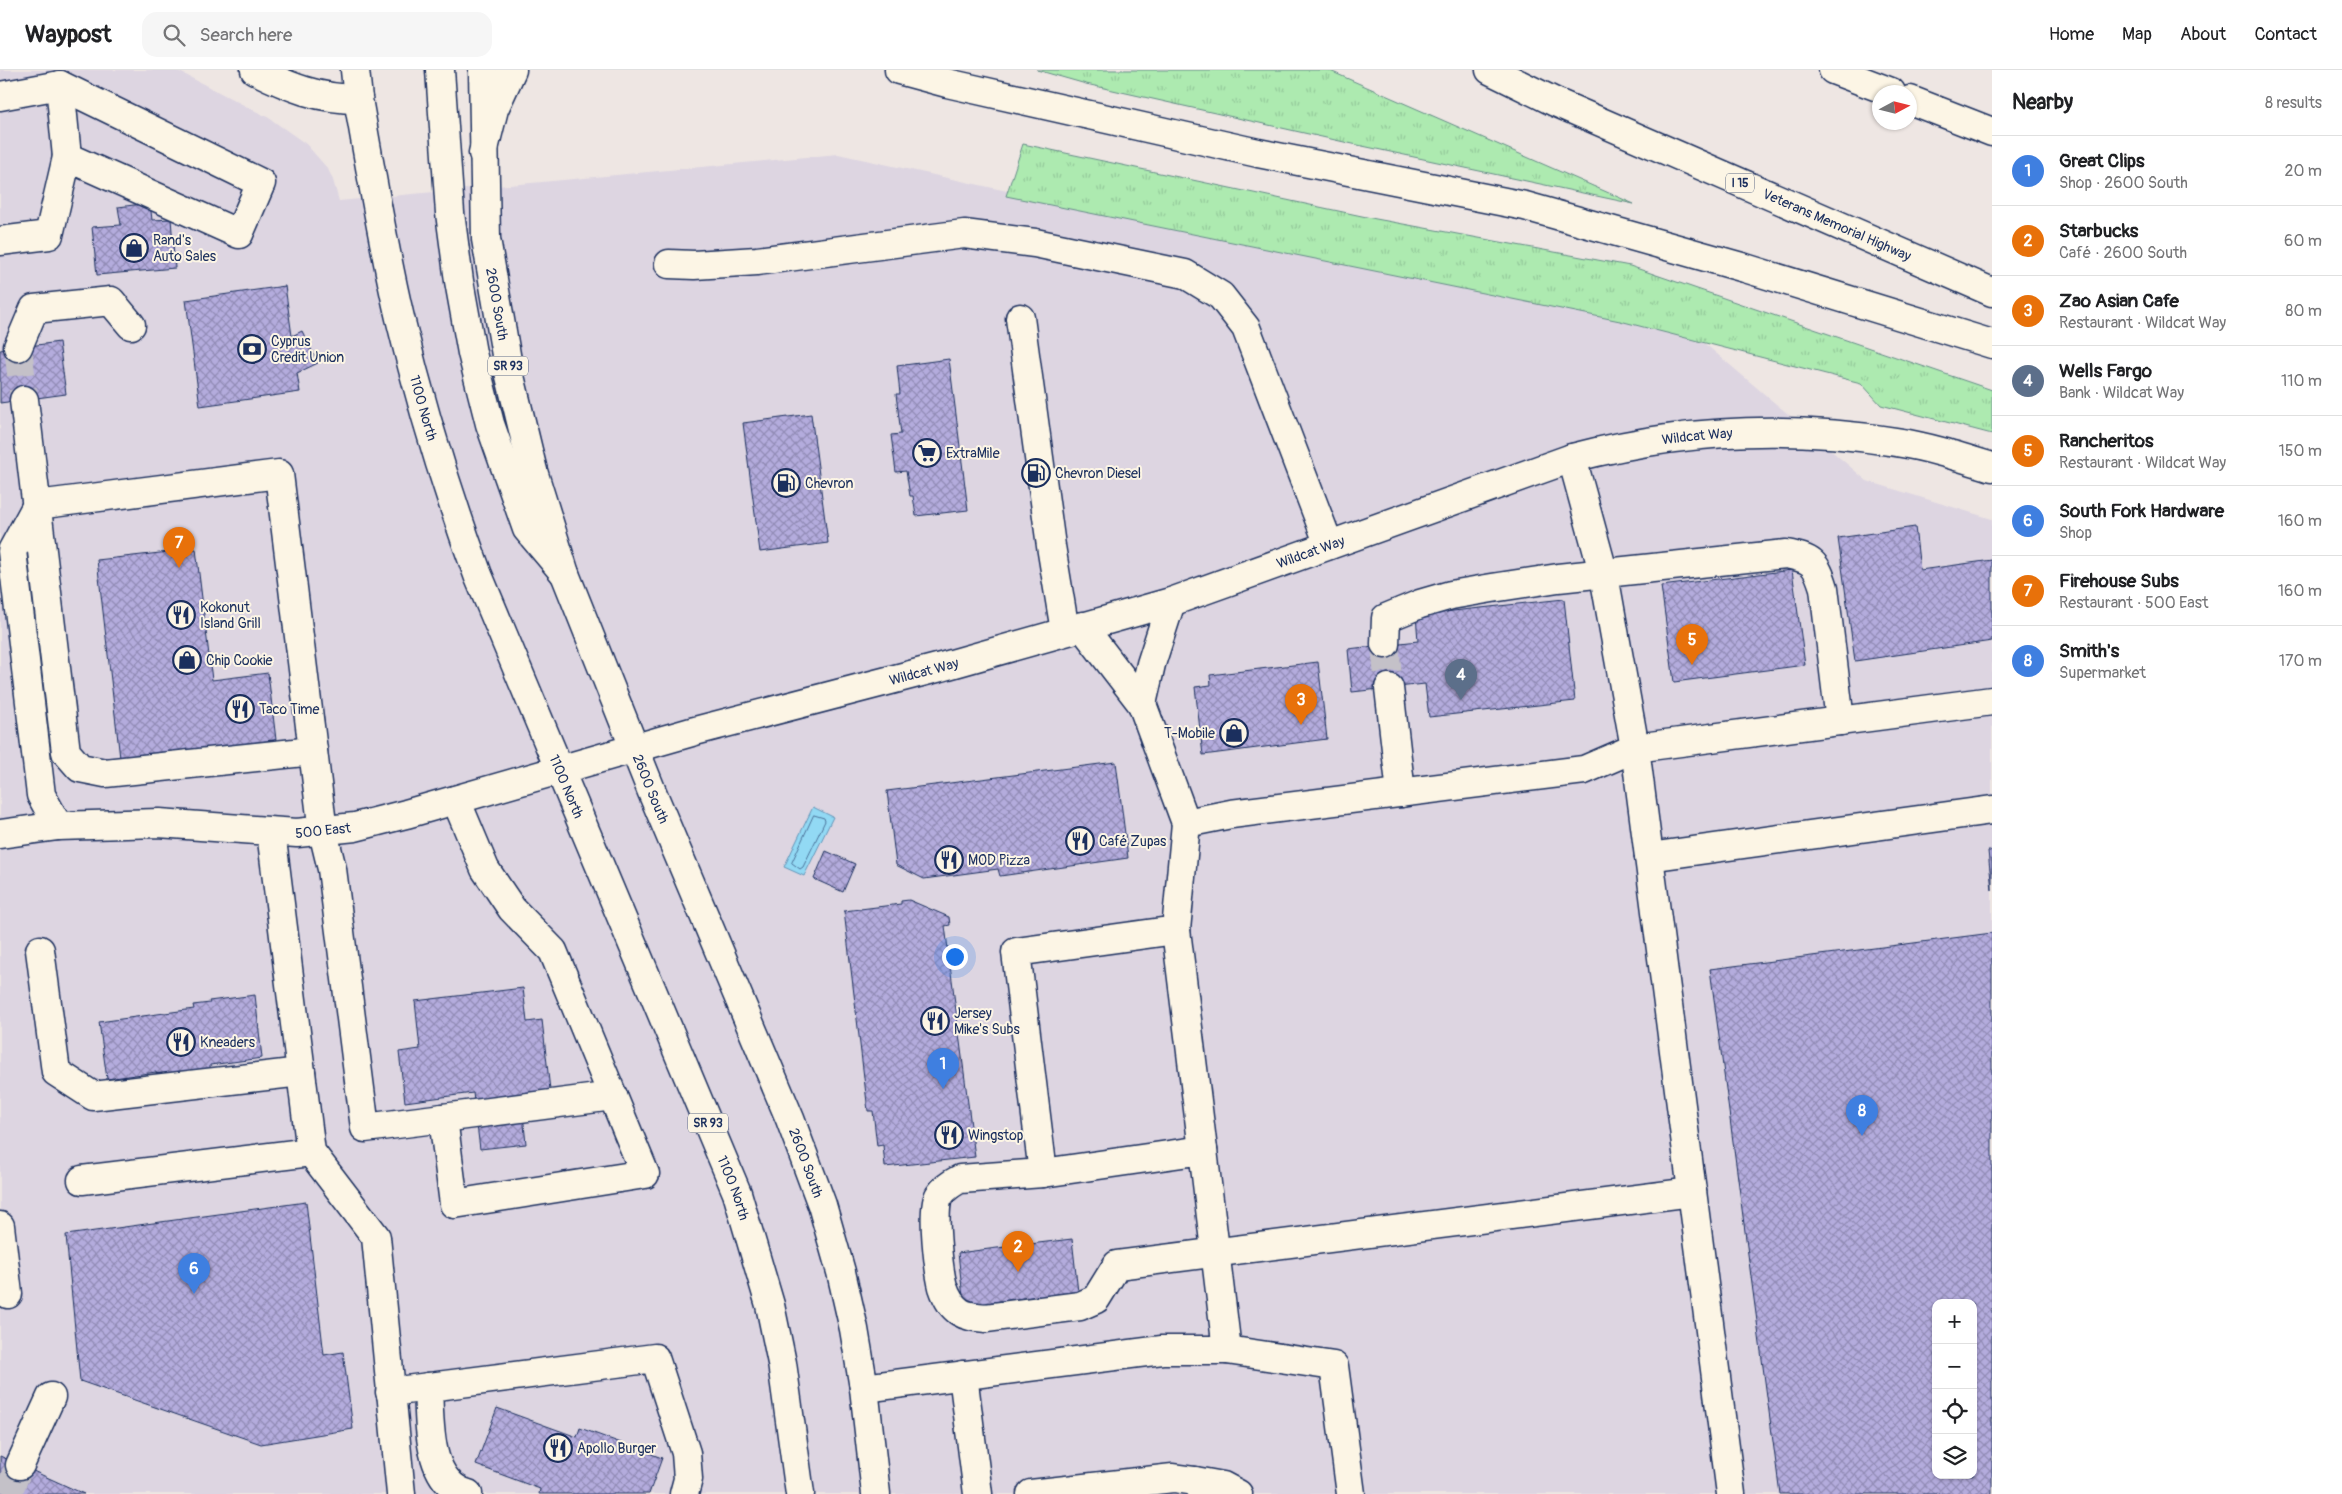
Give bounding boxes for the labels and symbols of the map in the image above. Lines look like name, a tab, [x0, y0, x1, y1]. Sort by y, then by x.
north arrow	[1872, 85, 1917, 130]
road number: I 15	[1726, 174, 1754, 192]
street label: Veterans Memorial Highway	[1760, 185, 1914, 264]
place label: Rand's Auto Sales	[153, 232, 217, 265]
shop icon: Rand's Auto Sales	[119, 233, 149, 263]
street label: 2600 South	[483, 267, 512, 341]
place label: Cyprus Credit Union	[271, 333, 344, 366]
bank icon: Cyprus Credit Union	[237, 334, 267, 364]
road number: SR 93	[488, 356, 528, 376]
street label: 1100 North	[406, 373, 441, 443]
street label: Wildcat Way	[1661, 424, 1733, 448]
supermarket icon: ExtraMile	[912, 438, 942, 468]
place label: ExtraMile	[946, 445, 1000, 462]
fuel station icon: Chevron Diesel	[1021, 458, 1051, 488]
place label: Chevron Diesel	[1055, 465, 1141, 482]
fuel station icon: Chevron	[771, 468, 801, 498]
place label: Chevron	[805, 475, 854, 492]
pin: 7	[163, 527, 195, 568]
street label: Wildcat Way	[1274, 532, 1347, 572]
place label: Kokonut Island Grill	[200, 599, 261, 632]
restaurant icon: Kokonut Island Grill	[166, 600, 196, 630]
pin: 5	[1676, 624, 1708, 665]
shop icon: Chip Cookie	[172, 645, 202, 675]
place label: Chip Cookie	[206, 652, 272, 669]
street label: Wildcat Way	[887, 654, 960, 689]
pin: 4	[1445, 659, 1477, 700]
pin: 3	[1285, 684, 1317, 725]
restaurant icon: Taco Time	[225, 694, 255, 724]
place label: Taco Time	[259, 701, 319, 718]
shop icon: T-Mobile	[1219, 718, 1249, 748]
place label: T-Mobile	[1164, 725, 1215, 742]
street label: 1100 North	[546, 752, 587, 821]
street label: 2600 South	[629, 752, 673, 826]
street label: 500 East	[294, 819, 352, 842]
restaurant icon: Café Zupas	[1065, 826, 1095, 856]
place label: Café Zupas	[1099, 833, 1167, 850]
restaurant icon: MOD Pizza	[934, 845, 964, 875]
place label: MOD Pizza	[968, 852, 1030, 869]
your location	[942, 944, 968, 970]
place label: Jersey Mike's Subs	[954, 1005, 1020, 1038]
restaurant icon: Jersey Mike's Subs	[920, 1006, 950, 1036]
restaurant icon: Kneaders	[166, 1027, 196, 1057]
place label: Kneaders	[200, 1034, 256, 1051]
pin: 1	[927, 1048, 959, 1089]
pin: 8	[1846, 1095, 1878, 1136]
road number: SR 93	[688, 1114, 728, 1132]
restaurant icon: Wingstop	[934, 1120, 964, 1150]
street label: 2600 South	[786, 1125, 827, 1200]
place label: Wingstop	[968, 1127, 1024, 1144]
street label: 1100 North	[714, 1153, 753, 1222]
pin: 2	[1002, 1231, 1034, 1272]
pin: 6	[178, 1253, 210, 1294]
restaurant icon: Apollo Burger	[543, 1433, 573, 1463]
place label: Apollo Burger	[577, 1440, 656, 1457]

